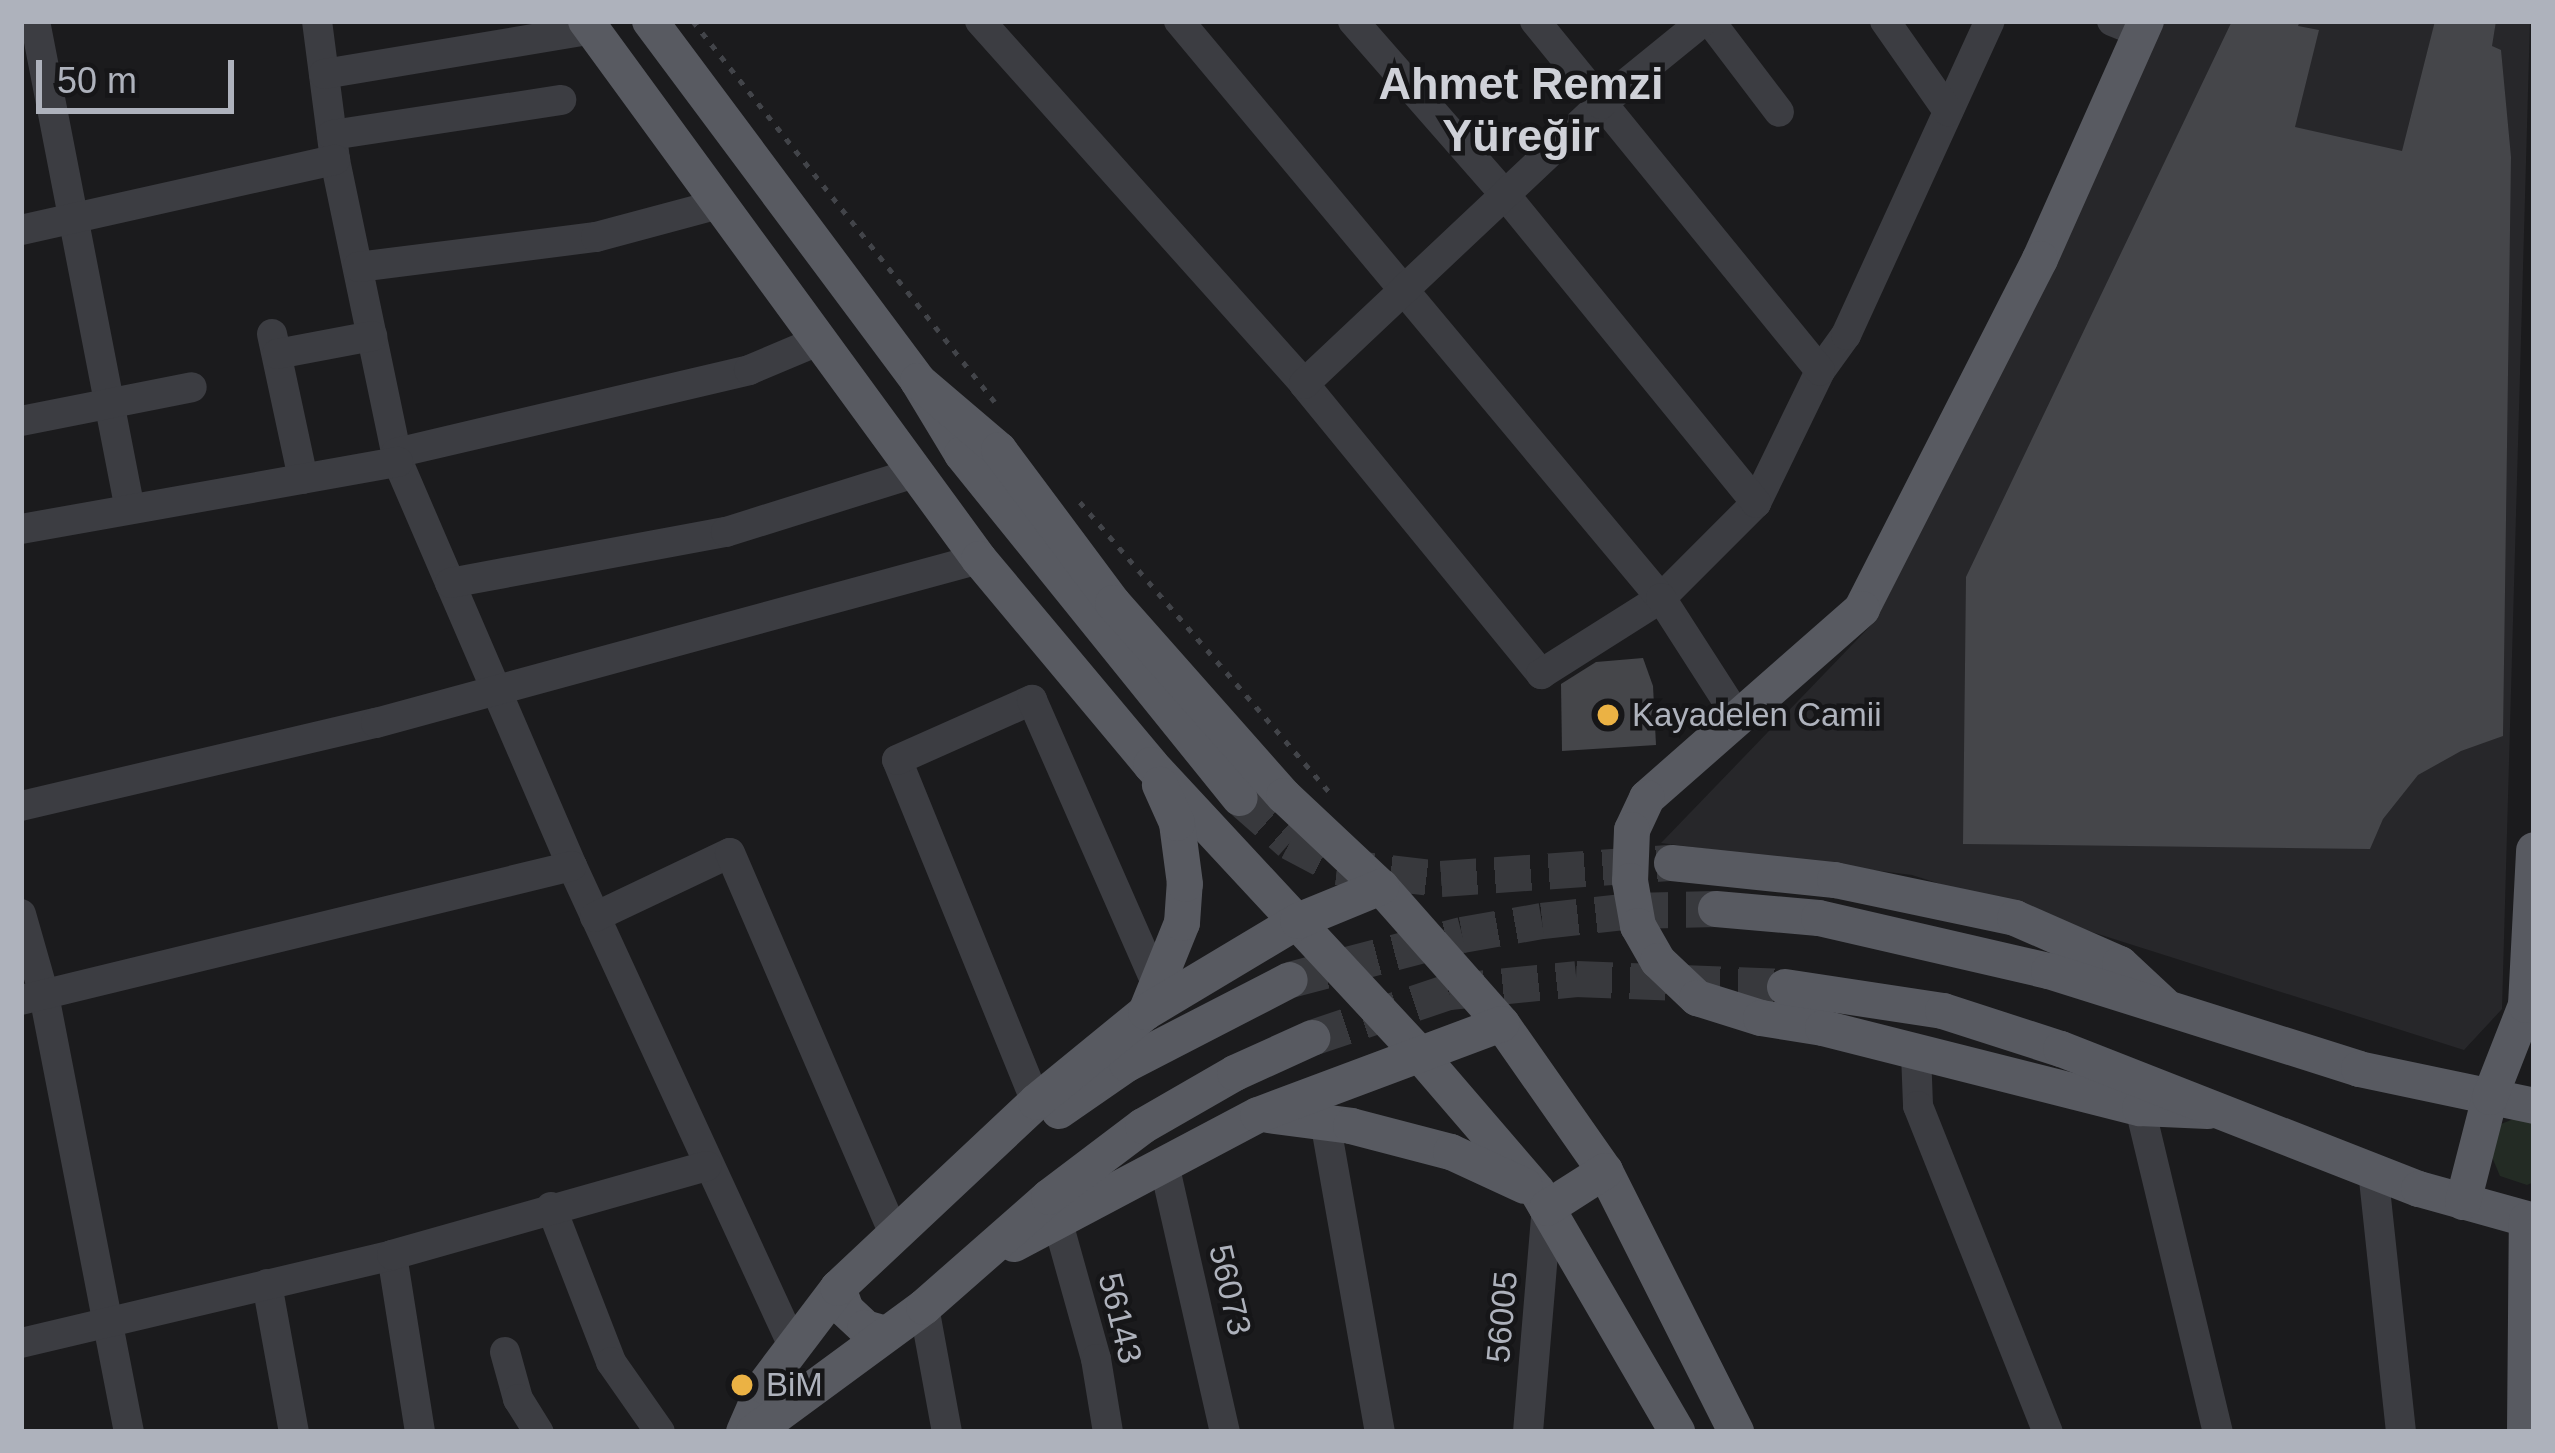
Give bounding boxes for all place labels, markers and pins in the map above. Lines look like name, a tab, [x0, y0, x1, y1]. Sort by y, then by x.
place label: Kayadelen Camii	[1632, 695, 1881, 735]
marker: Kayadelen Camii	[1595, 702, 1621, 728]
place label: BiM	[766, 1365, 823, 1405]
marker: BiM	[729, 1372, 755, 1398]

